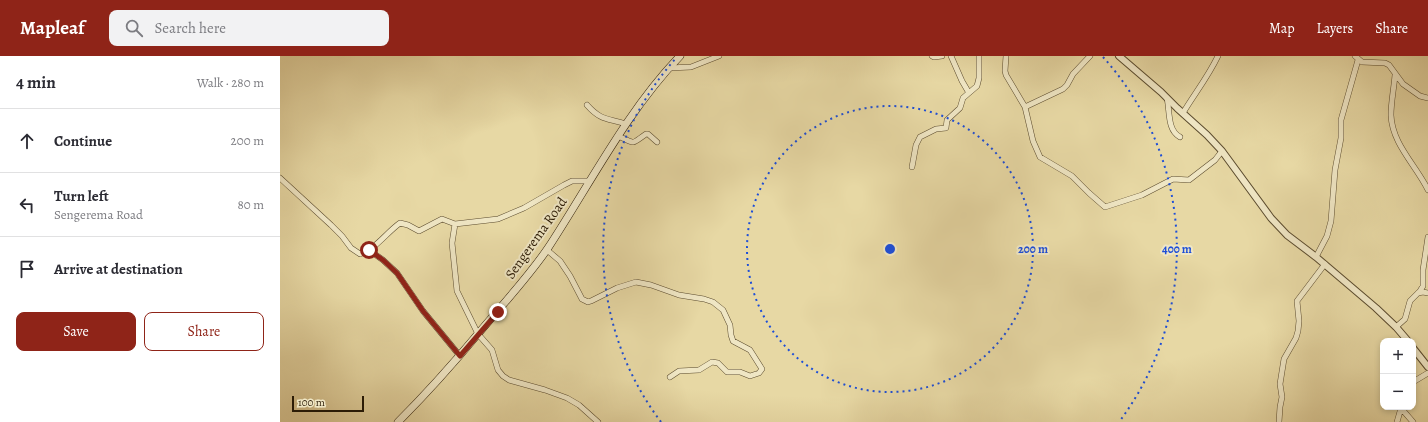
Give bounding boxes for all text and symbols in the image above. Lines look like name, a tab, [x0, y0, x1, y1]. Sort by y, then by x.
search box	[109, 10, 389, 46]
text: Mapleaf	[20, 15, 85, 41]
icon: search	[123, 17, 145, 39]
text: Search here	[155, 18, 226, 38]
text: Map	[1269, 19, 1295, 38]
text: Layers	[1317, 19, 1353, 38]
text: Share	[1375, 19, 1408, 38]
text: 4 min	[16, 71, 56, 94]
text: Walk · 280 m	[197, 74, 264, 91]
icon: ahead	[16, 130, 38, 152]
text: Continue	[54, 131, 112, 151]
text: 200 m	[231, 132, 264, 149]
text: Turn left	[54, 186, 109, 206]
street label: Sengerema Road	[501, 193, 572, 283]
icon: left	[16, 194, 38, 216]
text: 80 m	[237, 196, 264, 213]
text: Sengerema Road	[54, 206, 143, 223]
route start	[360, 241, 378, 259]
text: 200 m	[1018, 241, 1048, 257]
text: 400 m	[1162, 241, 1192, 257]
centre of rings	[883, 242, 897, 256]
icon: arrive	[16, 258, 38, 280]
text: Arrive at destination	[54, 259, 183, 279]
route end	[489, 303, 507, 321]
button: Save	[16, 312, 136, 351]
button: Share	[144, 312, 264, 351]
map controls	[1380, 338, 1416, 410]
button: +	[1380, 338, 1416, 374]
button: −	[1380, 374, 1416, 410]
scale bar	[292, 394, 364, 413]
text: 100 m	[298, 395, 325, 410]

